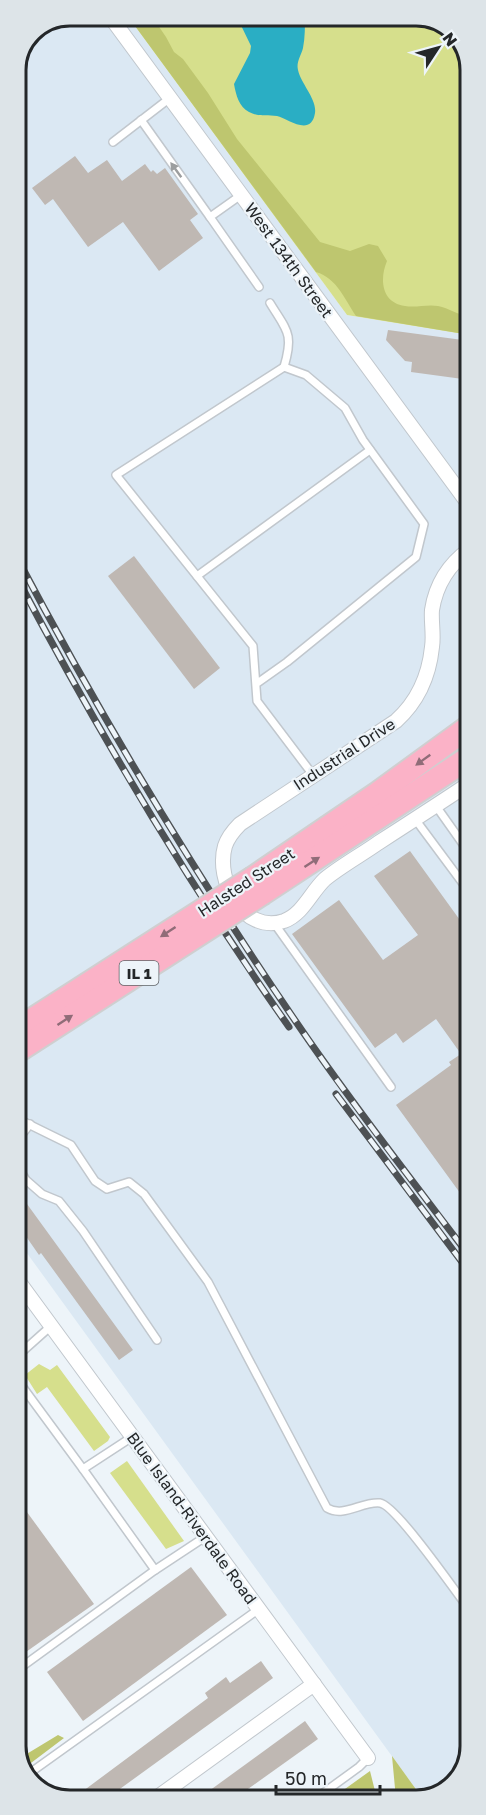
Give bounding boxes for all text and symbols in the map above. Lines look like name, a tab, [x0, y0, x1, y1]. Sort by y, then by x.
north arrow	[408, 18, 468, 78]
text: N	[438, 28, 462, 50]
one-way arrow	[170, 162, 182, 178]
street label: West 134th Street	[241, 199, 337, 321]
street label: Industrial Drive	[289, 714, 399, 794]
one-way arrow	[416, 754, 432, 766]
street label: Halsted Street	[194, 843, 298, 921]
one-way arrow	[304, 856, 320, 867]
one-way arrow	[160, 927, 177, 938]
road number: IL 1	[120, 961, 158, 985]
one-way arrow	[57, 1015, 73, 1026]
street label: Blue Island-Riverdale Road	[123, 1428, 261, 1608]
scale bar	[276, 1758, 380, 1796]
text: 50 m	[285, 1767, 327, 1789]

